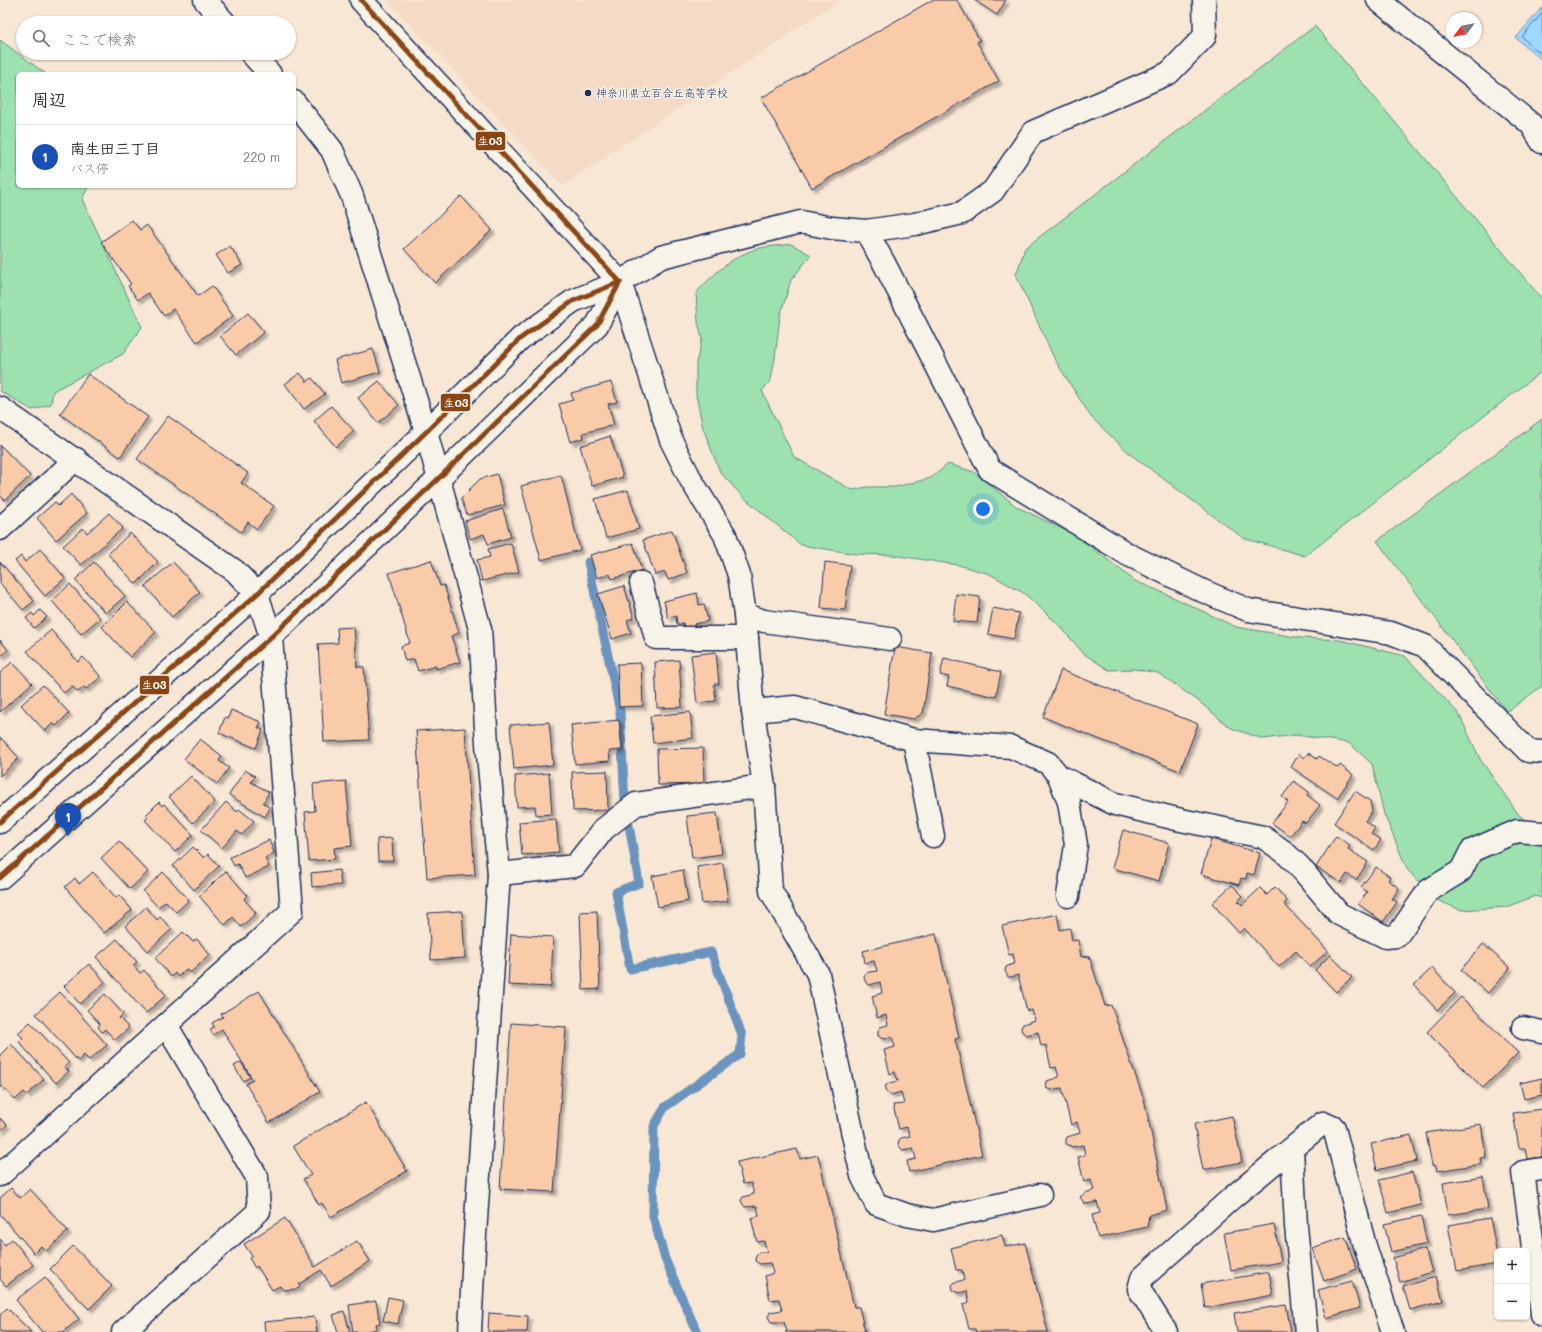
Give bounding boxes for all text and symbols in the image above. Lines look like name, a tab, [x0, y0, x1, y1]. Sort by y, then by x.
north arrow	[1446, 12, 1482, 48]
search box	[16, 16, 296, 60]
icon: search	[30, 27, 52, 49]
text: ここで検索	[62, 29, 137, 49]
place label: 神奈川県立百合丘高等学校	[596, 85, 728, 100]
text: 周辺	[32, 88, 66, 110]
marker: 神奈川県立百合丘高等学校	[583, 88, 593, 98]
line badge: 生03	[475, 131, 506, 151]
text: 生03	[478, 133, 503, 148]
text: 南生田三丁目	[70, 138, 160, 158]
text: 1	[42, 148, 48, 165]
text: 220 m	[243, 148, 280, 165]
text: バス停	[70, 159, 109, 176]
line badge: 生03	[440, 393, 471, 412]
text: 生03	[444, 395, 469, 410]
your location	[973, 499, 993, 519]
line badge: 生03	[139, 675, 170, 695]
text: 生03	[142, 677, 167, 692]
pin: 1	[55, 803, 81, 836]
map controls	[1494, 1248, 1530, 1320]
button: +	[1494, 1248, 1530, 1284]
button: −	[1494, 1284, 1530, 1320]

